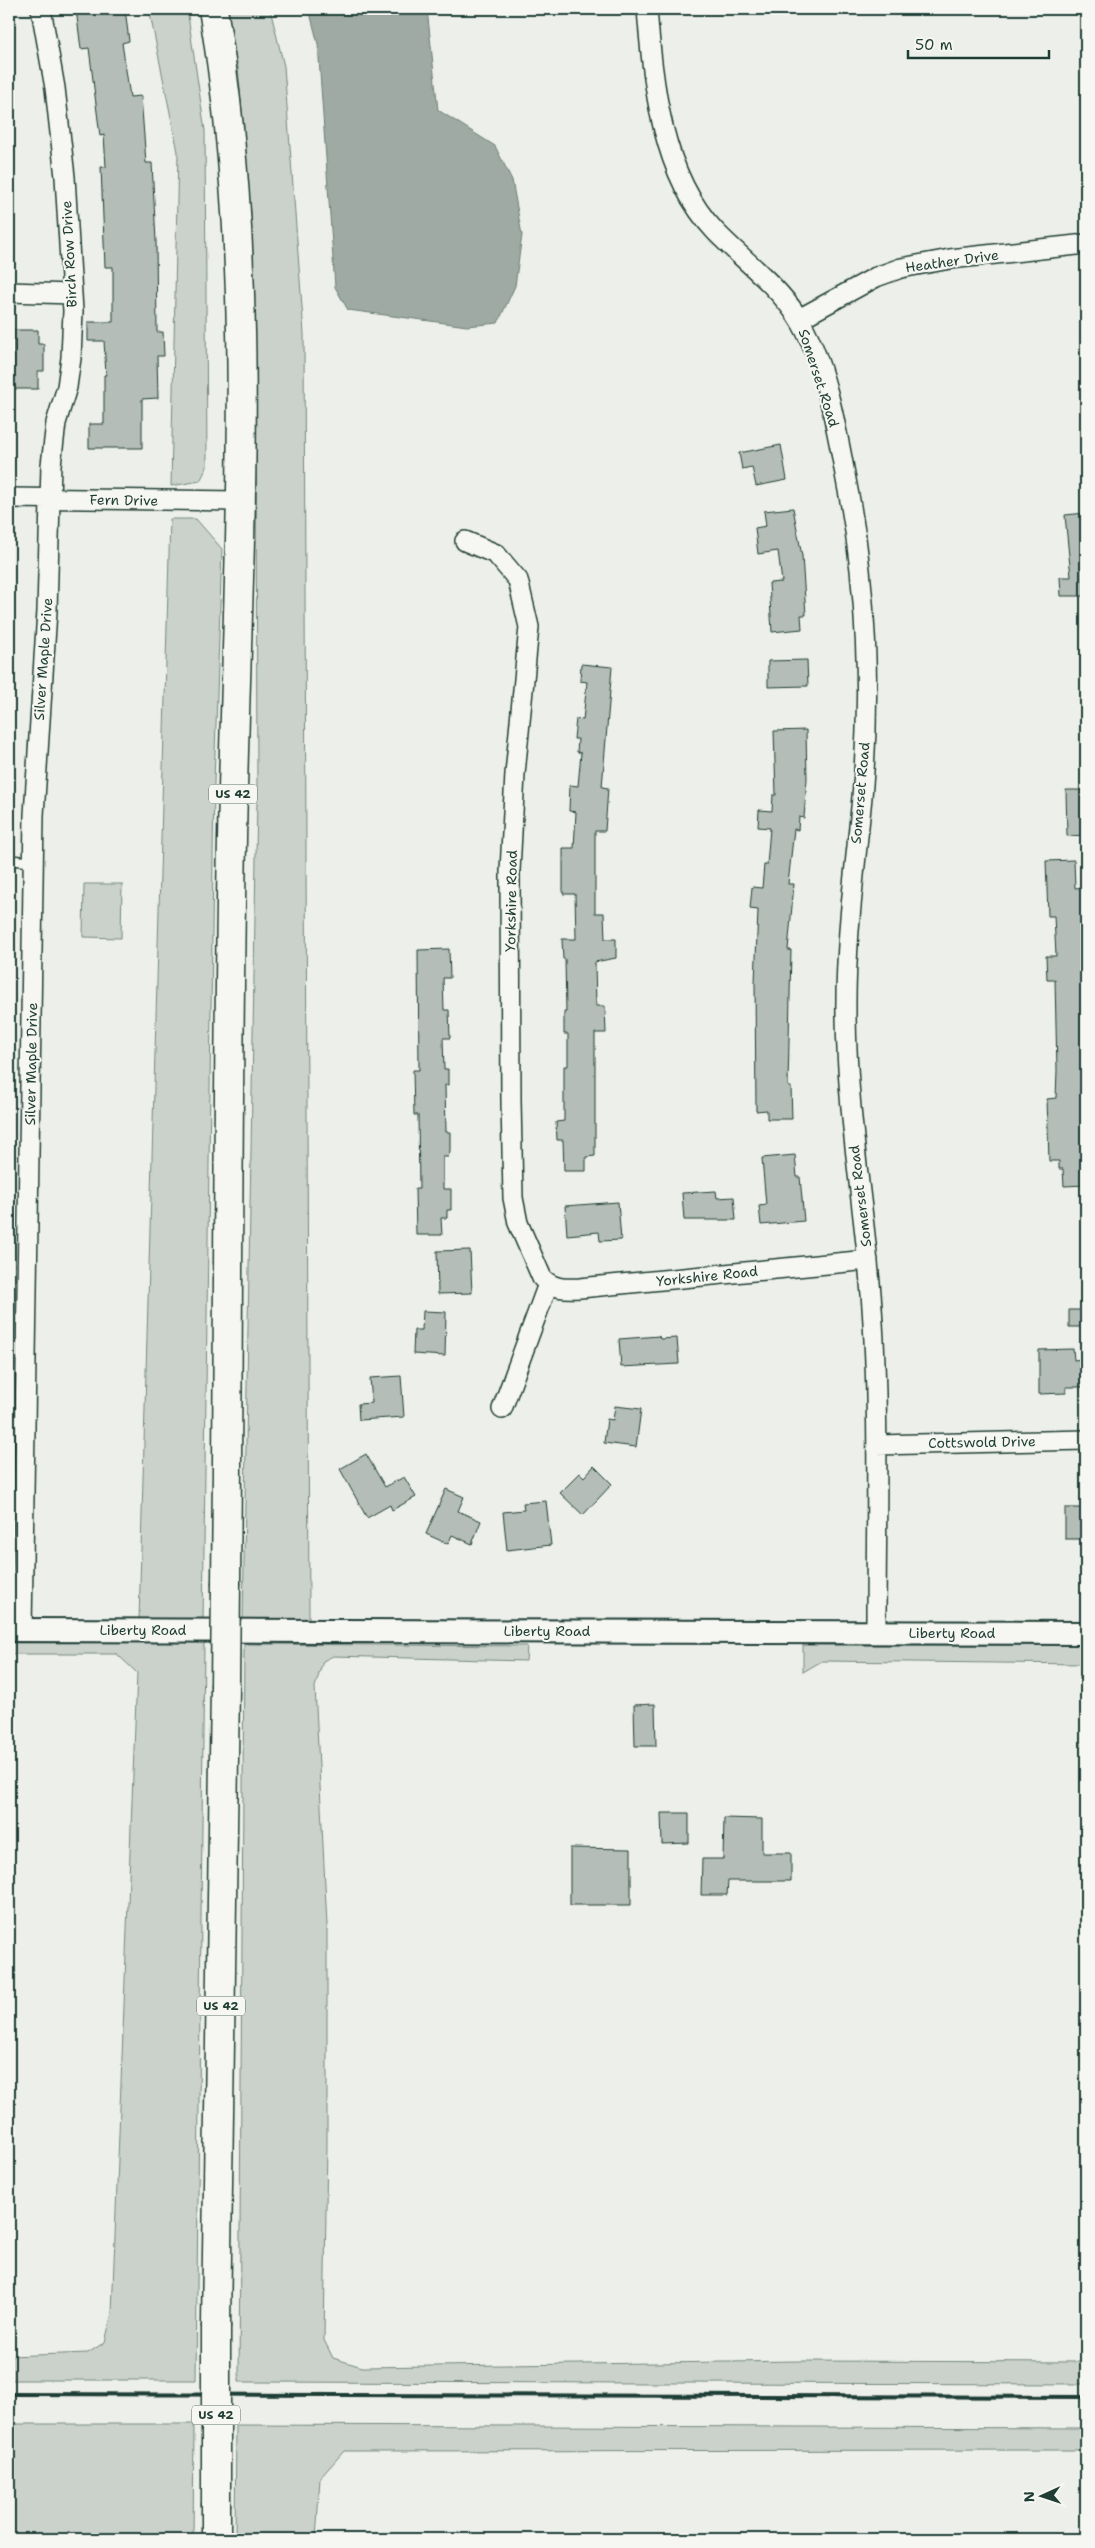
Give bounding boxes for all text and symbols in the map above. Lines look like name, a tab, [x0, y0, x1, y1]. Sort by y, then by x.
scale bar	[908, 28, 1049, 60]
text: 50 m	[915, 35, 953, 55]
street label: Birch Row Drive	[57, 200, 81, 308]
street label: Heather Drive	[904, 246, 1000, 276]
street label: Somerset Road	[795, 327, 843, 430]
street label: Fern Drive	[90, 490, 159, 510]
street label: Silver Maple Drive	[30, 597, 56, 721]
street label: Somerset Road	[847, 741, 873, 845]
road number: US 42	[209, 784, 257, 804]
street label: Yorkshire Road	[501, 850, 521, 952]
street label: Silver Maple Drive	[21, 1002, 41, 1126]
street label: Somerset Road	[845, 1144, 875, 1248]
street label: Yorkshire Road	[655, 1262, 759, 1290]
street label: Cottswold Drive	[928, 1432, 1036, 1452]
street label: Liberty Road	[99, 1621, 187, 1639]
street label: Liberty Road	[503, 1622, 591, 1640]
street label: Liberty Road	[908, 1624, 996, 1642]
road number: US 42	[197, 1996, 245, 2015]
road number: US 42	[192, 2406, 240, 2424]
north arrow	[1018, 2470, 1068, 2520]
text: N	[1020, 2491, 1038, 2503]

